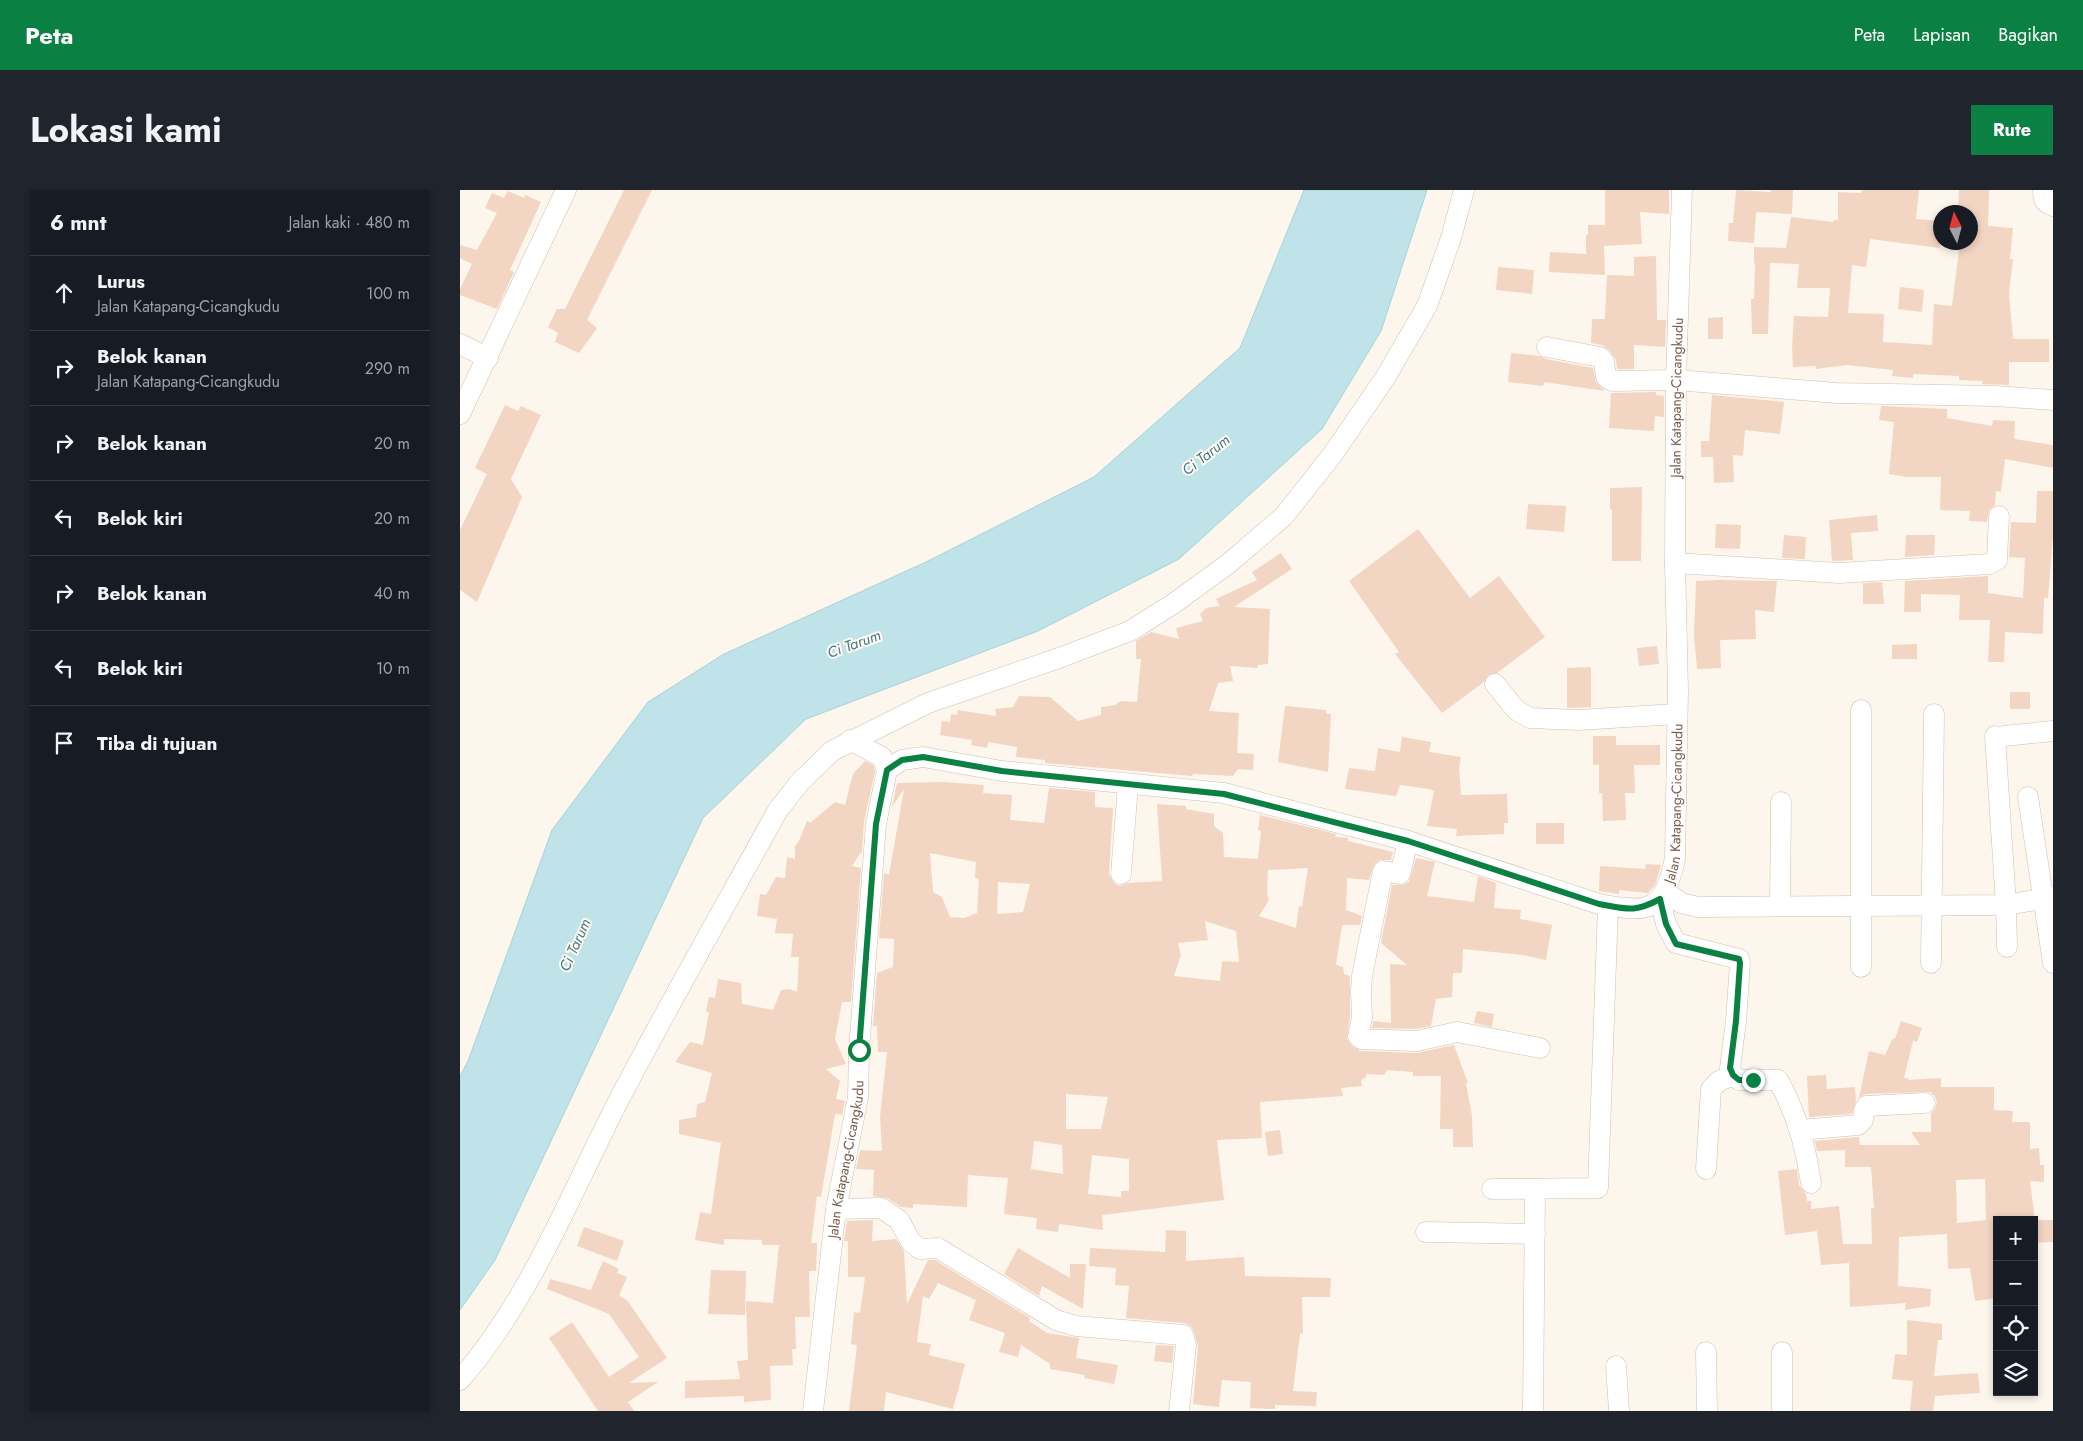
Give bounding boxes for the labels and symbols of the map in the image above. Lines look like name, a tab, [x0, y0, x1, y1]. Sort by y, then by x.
north arrow	[1933, 205, 1978, 250]
street label: Jalan Katapang-Cicangkudu	[1665, 317, 1688, 480]
water label: Ci Tarum	[1177, 429, 1235, 481]
water label: Ci Tarum	[824, 624, 884, 664]
street label: Jalan Katapang-Cicangkudu	[1658, 723, 1687, 888]
water label: Ci Tarum	[554, 915, 596, 975]
route start	[848, 1039, 871, 1062]
route end	[1742, 1069, 1765, 1092]
street label: Jalan Katapang-Cicangkudu	[823, 1080, 868, 1241]

